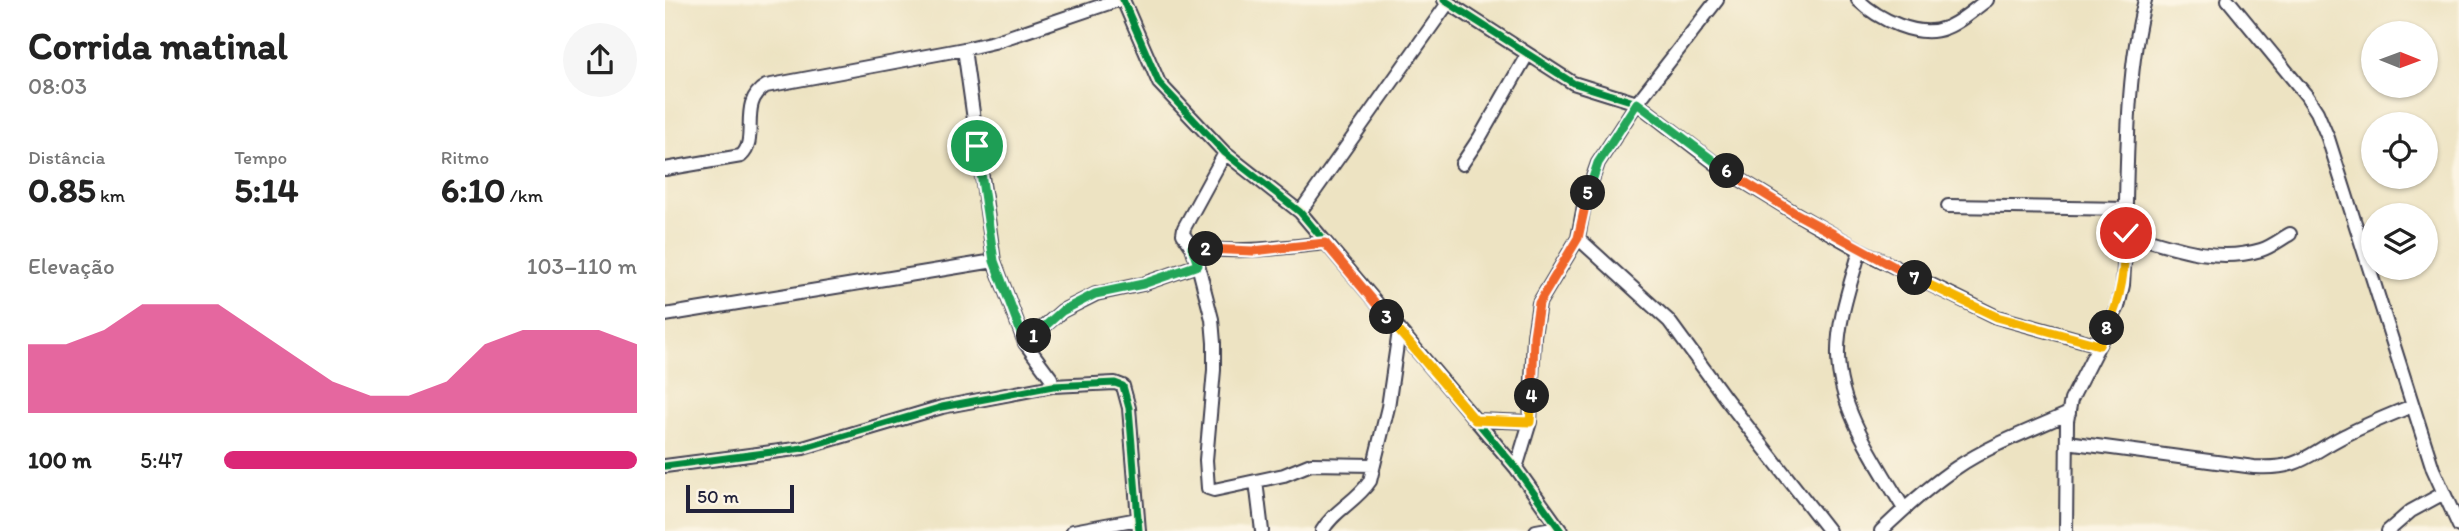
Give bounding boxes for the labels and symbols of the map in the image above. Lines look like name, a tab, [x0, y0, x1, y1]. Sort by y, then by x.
north arrow	[2361, 21, 2438, 98]
pin	[947, 116, 1007, 176]
pin: 6	[1709, 154, 1745, 188]
pin: 5	[1571, 176, 1605, 210]
pin	[2096, 203, 2156, 263]
pin: 2	[1189, 232, 1223, 266]
pin: 7	[1897, 260, 1933, 296]
pin: 3	[1369, 300, 1405, 334]
pin: 8	[2089, 310, 2125, 346]
pin: 1	[1017, 318, 1051, 354]
pin: 4	[1515, 378, 1549, 414]
scale bar	[686, 482, 795, 514]

